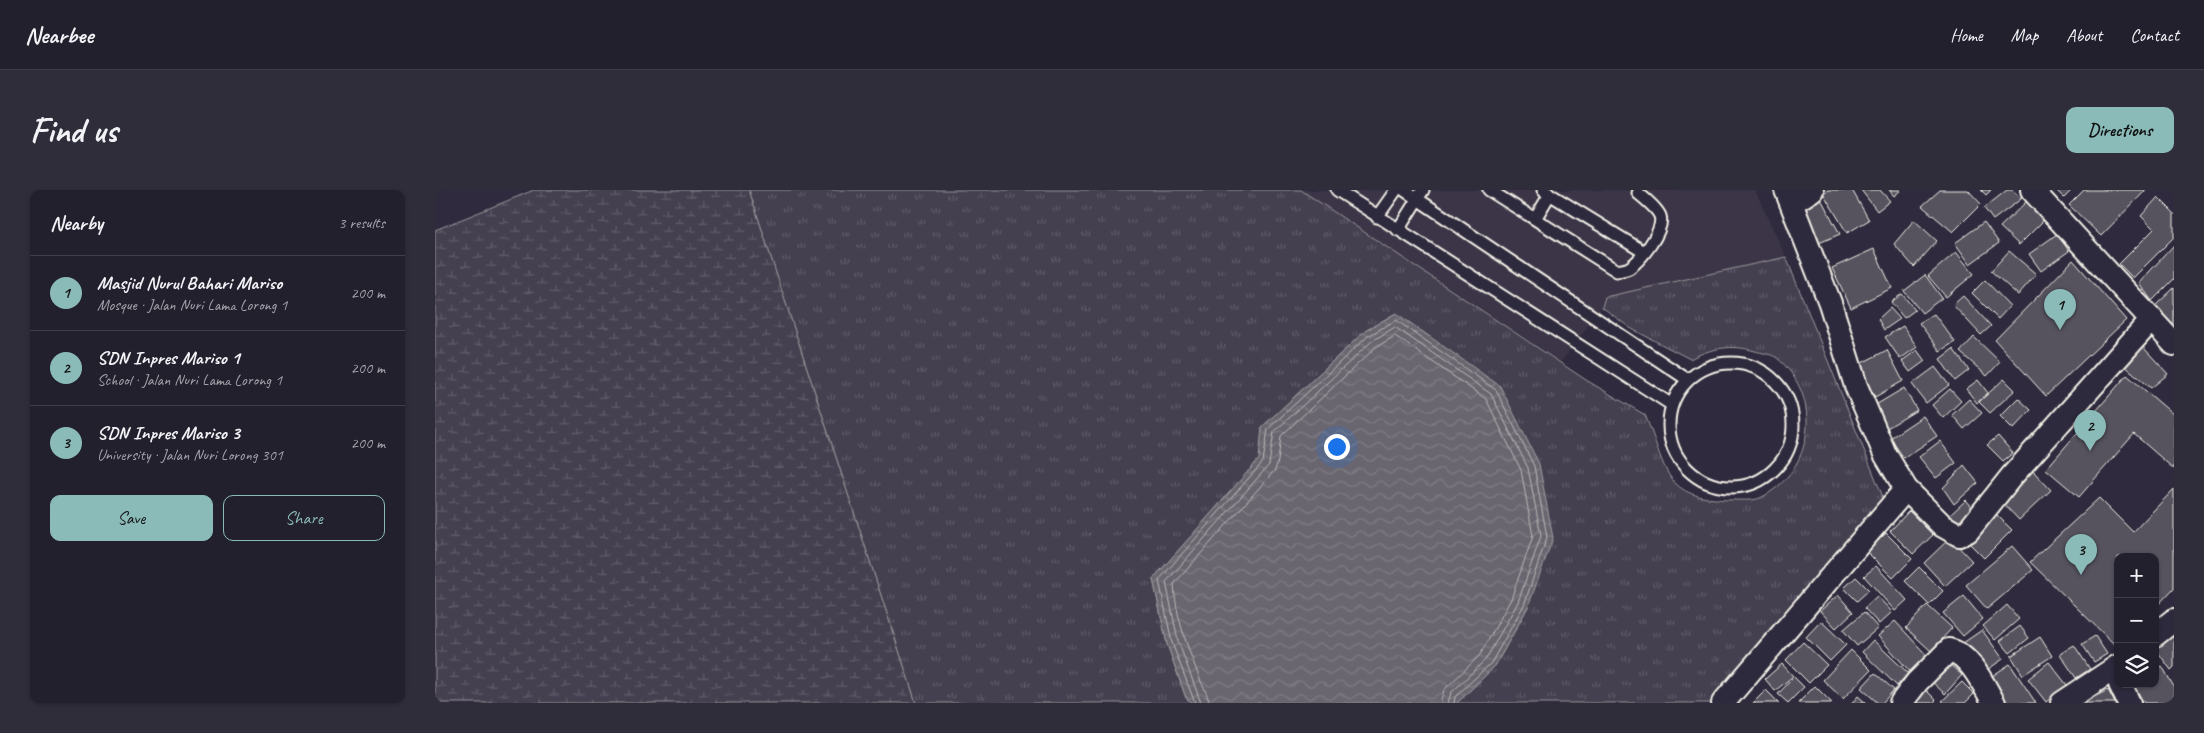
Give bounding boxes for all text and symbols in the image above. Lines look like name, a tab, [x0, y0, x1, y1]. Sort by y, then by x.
text: Nearbee	[25, 20, 93, 50]
text: Home	[1950, 24, 1983, 46]
text: Map	[2011, 24, 2038, 46]
text: About	[2066, 24, 2102, 46]
text: Contact	[2130, 24, 2179, 46]
button: Directions	[2066, 107, 2174, 153]
text: Find us	[30, 108, 117, 153]
text: Nearby	[50, 210, 103, 236]
text: 3 results	[338, 213, 385, 233]
text: Masjid Nurul Bahari Mariso	[97, 271, 282, 295]
text: 1	[62, 283, 70, 303]
text: 200 m	[351, 283, 385, 303]
pin: 1	[2044, 289, 2076, 330]
text: Mosque · Jalan Nuri Lama Lorong 1	[97, 295, 287, 315]
text: SDN Inpres Mariso 1	[97, 346, 240, 370]
text: 2	[62, 358, 70, 378]
text: 200 m	[351, 358, 385, 378]
text: School · Jalan Nuri Lama Lorong 1	[97, 370, 282, 390]
pin: 2	[2074, 410, 2106, 451]
text: SDN Inpres Mariso 3	[97, 421, 240, 445]
text: 3	[62, 433, 70, 453]
text: 200 m	[351, 433, 385, 453]
your location	[1324, 434, 1350, 460]
text: University · Jalan Nuri Lorong 301	[97, 445, 283, 465]
button: Save	[50, 495, 213, 541]
button: Share	[223, 495, 385, 541]
pin: 3	[2065, 534, 2097, 575]
map controls	[2114, 553, 2159, 688]
button: +	[2114, 553, 2159, 598]
button: −	[2114, 598, 2159, 643]
button: layers	[2114, 643, 2159, 688]

